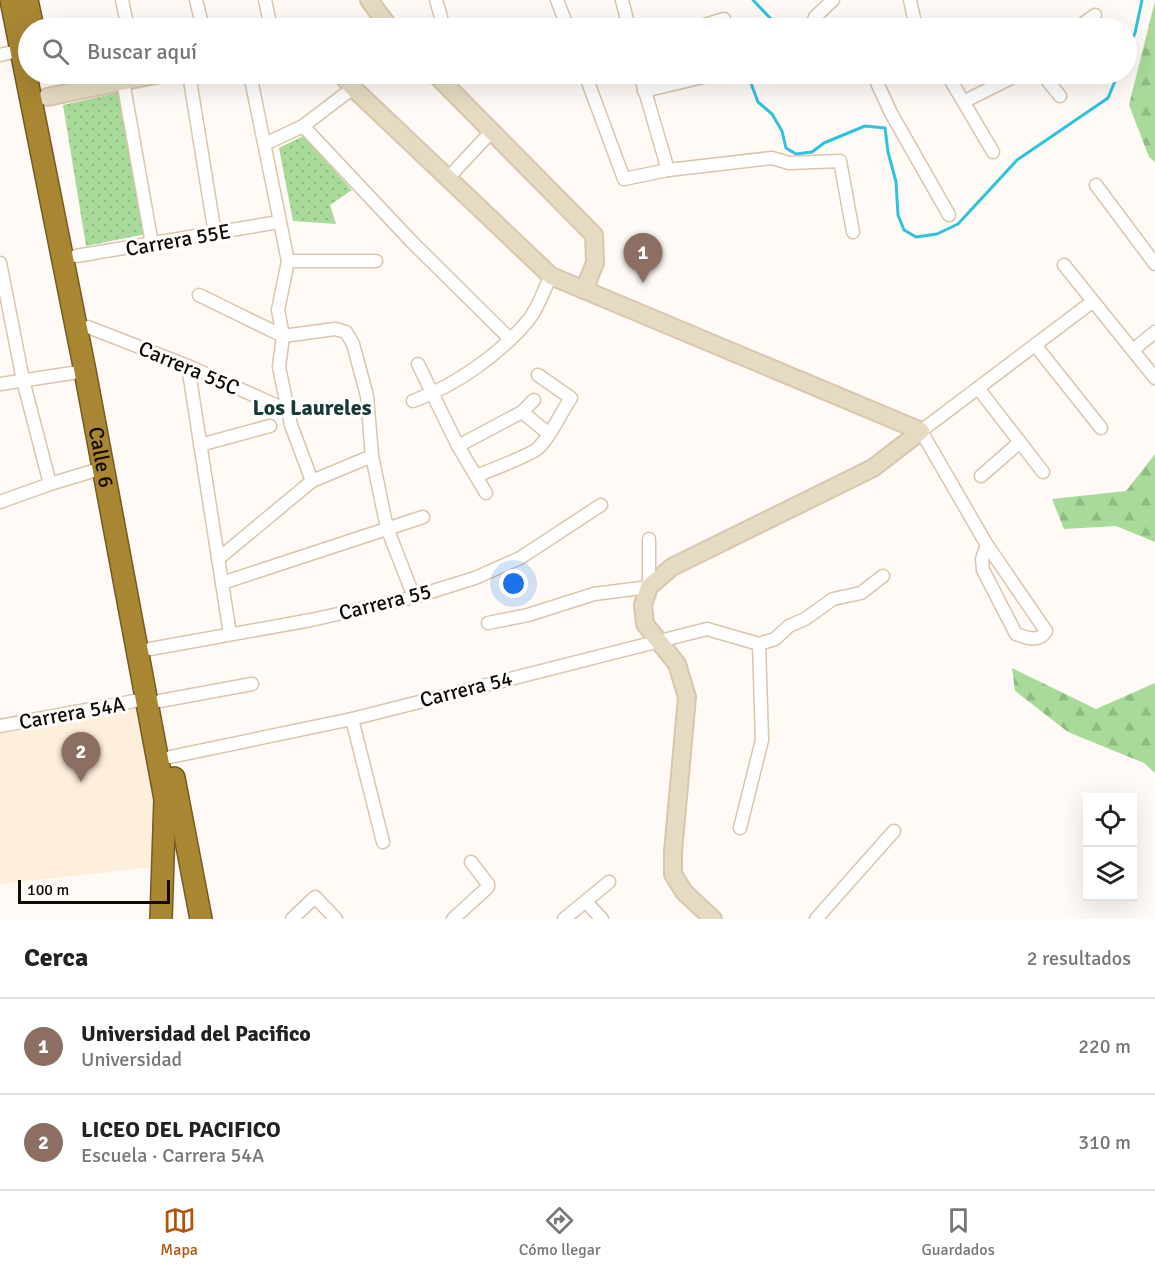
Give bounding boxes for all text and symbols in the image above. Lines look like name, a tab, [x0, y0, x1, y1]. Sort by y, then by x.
search box	[18, 18, 1137, 84]
icon: search	[39, 35, 72, 68]
text: Buscar aquí	[87, 38, 197, 65]
street label: Carrera 55E	[123, 218, 233, 262]
pin: 1	[624, 234, 662, 283]
street label: Carrera 55C	[135, 335, 243, 401]
district label: Los Laureles	[253, 394, 372, 421]
street label: Calle 6	[83, 425, 120, 490]
your location	[499, 569, 528, 598]
street label: Carrera 55	[336, 578, 434, 626]
street label: Carrera 54	[417, 665, 515, 713]
street label: Carrera 54A	[17, 691, 127, 735]
pin: 2	[62, 732, 100, 782]
map controls	[1083, 793, 1137, 901]
button: locate	[1083, 793, 1137, 847]
button: layers	[1083, 847, 1137, 901]
scale bar	[18, 877, 170, 904]
text: 100 m	[27, 880, 69, 900]
text: Cerca	[24, 942, 88, 974]
text: 2 resultados	[1027, 946, 1131, 971]
text: Universidad del Pacifico	[81, 1020, 311, 1047]
text: 1	[38, 1034, 49, 1059]
text: 220 m	[1078, 1034, 1131, 1059]
text: Universidad	[81, 1047, 182, 1072]
text: LICEO DEL PACIFICO	[81, 1116, 281, 1143]
text: 2	[38, 1130, 49, 1155]
text: 310 m	[1078, 1130, 1131, 1155]
text: Escuela · Carrera 54A	[81, 1143, 264, 1168]
tab: Mapa	[160, 1204, 198, 1260]
tab: Cómo llegar	[519, 1204, 601, 1260]
tab: Guardados	[921, 1204, 995, 1260]

